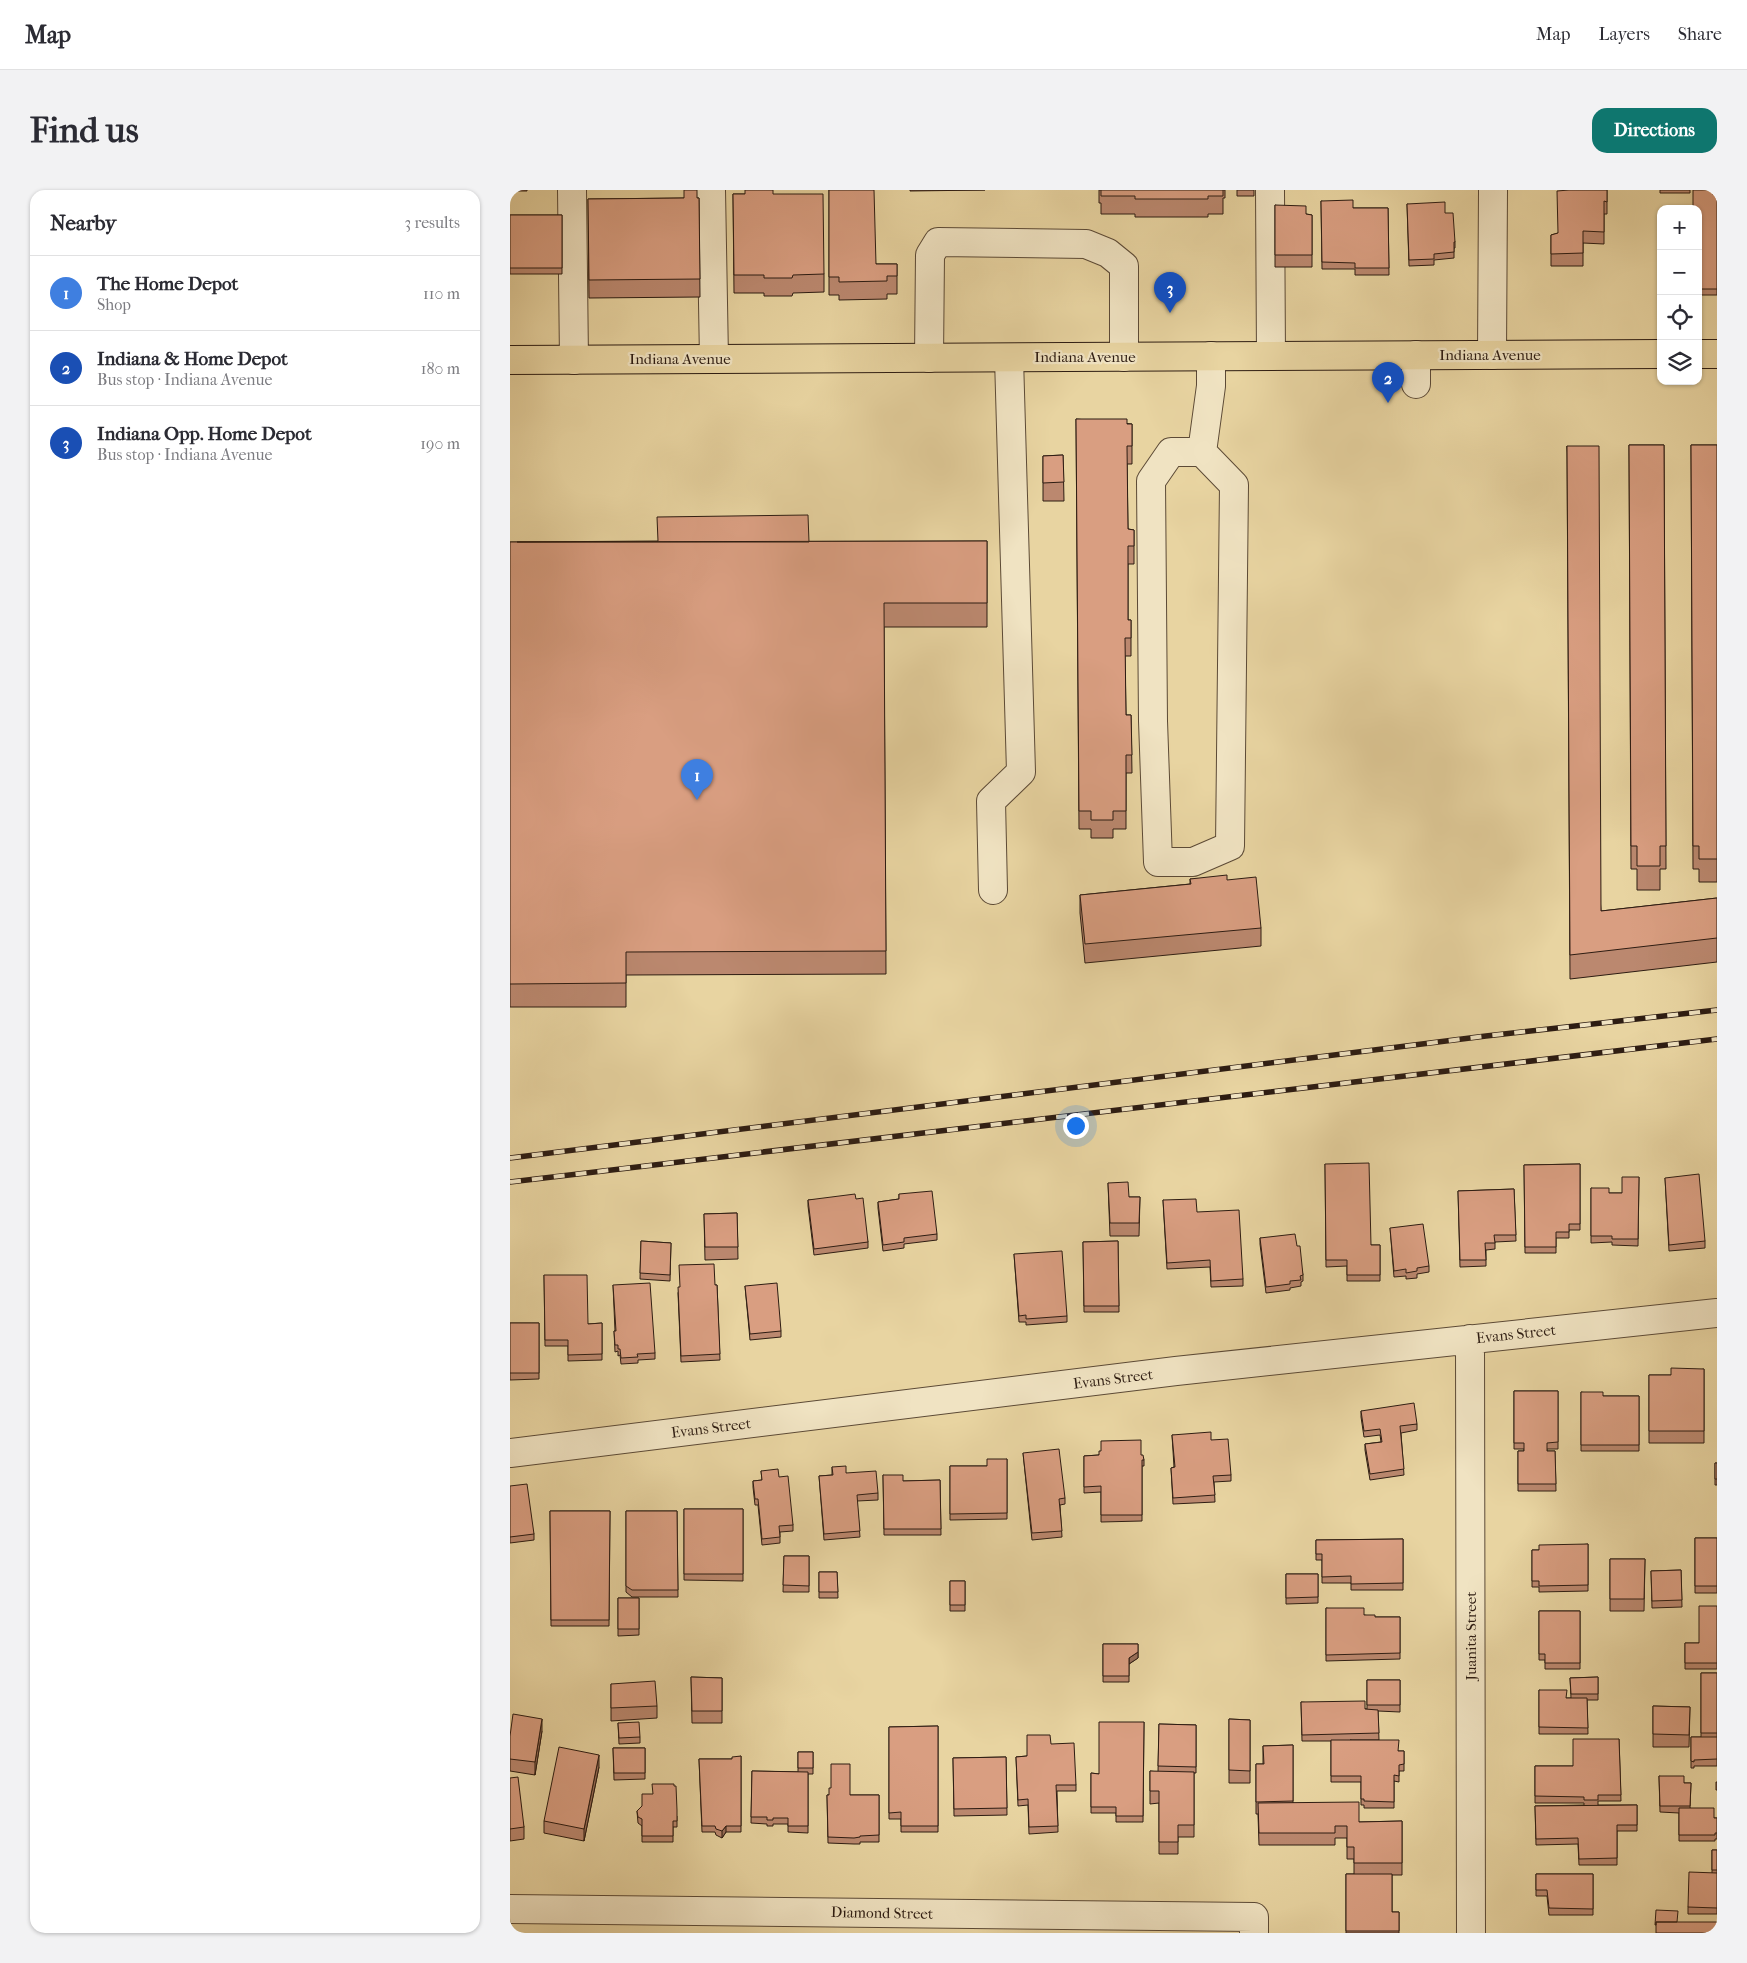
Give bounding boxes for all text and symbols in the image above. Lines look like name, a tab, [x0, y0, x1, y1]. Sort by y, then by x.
text: Map	[25, 21, 71, 49]
text: Map	[1536, 24, 1570, 45]
text: Layers	[1598, 24, 1650, 45]
text: Share	[1678, 24, 1722, 45]
button: Directions	[1592, 108, 1717, 153]
text: Find us	[30, 110, 139, 151]
map controls	[1657, 205, 1702, 385]
button: +	[1657, 205, 1702, 250]
text: Nearby	[50, 211, 116, 235]
text: 3 results	[404, 213, 460, 232]
button: −	[1657, 250, 1702, 295]
pin: 3	[1154, 272, 1186, 313]
text: The Home Depot	[97, 273, 238, 295]
text: 1	[63, 284, 69, 303]
text: 110 m	[423, 284, 460, 303]
text: Shop	[97, 295, 131, 314]
button: locate	[1657, 295, 1702, 340]
button: layers	[1657, 340, 1702, 385]
street label: Indiana Avenue	[1439, 346, 1541, 364]
text: Indiana & Home Depot	[97, 348, 288, 370]
street label: Indiana Avenue	[1034, 348, 1136, 366]
street label: Indiana Avenue	[629, 350, 731, 368]
text: 2	[62, 359, 70, 378]
text: 180 m	[421, 359, 460, 378]
pin: 2	[1372, 362, 1404, 403]
text: Bus stop · Indiana Avenue	[97, 370, 272, 389]
text: Indiana Opp. Home Depot	[97, 423, 312, 445]
text: 3	[63, 434, 69, 453]
text: 190 m	[420, 434, 460, 453]
text: Bus stop · Indiana Avenue	[97, 445, 272, 464]
pin: 1	[681, 759, 713, 800]
your location	[1063, 1113, 1089, 1139]
street label: Evans Street	[1475, 1321, 1557, 1347]
street label: Evans Street	[1072, 1365, 1155, 1393]
street label: Evans Street	[670, 1414, 753, 1442]
street label: Juanita Street	[1462, 1591, 1480, 1681]
street label: Diamond Street	[831, 1903, 934, 1923]

